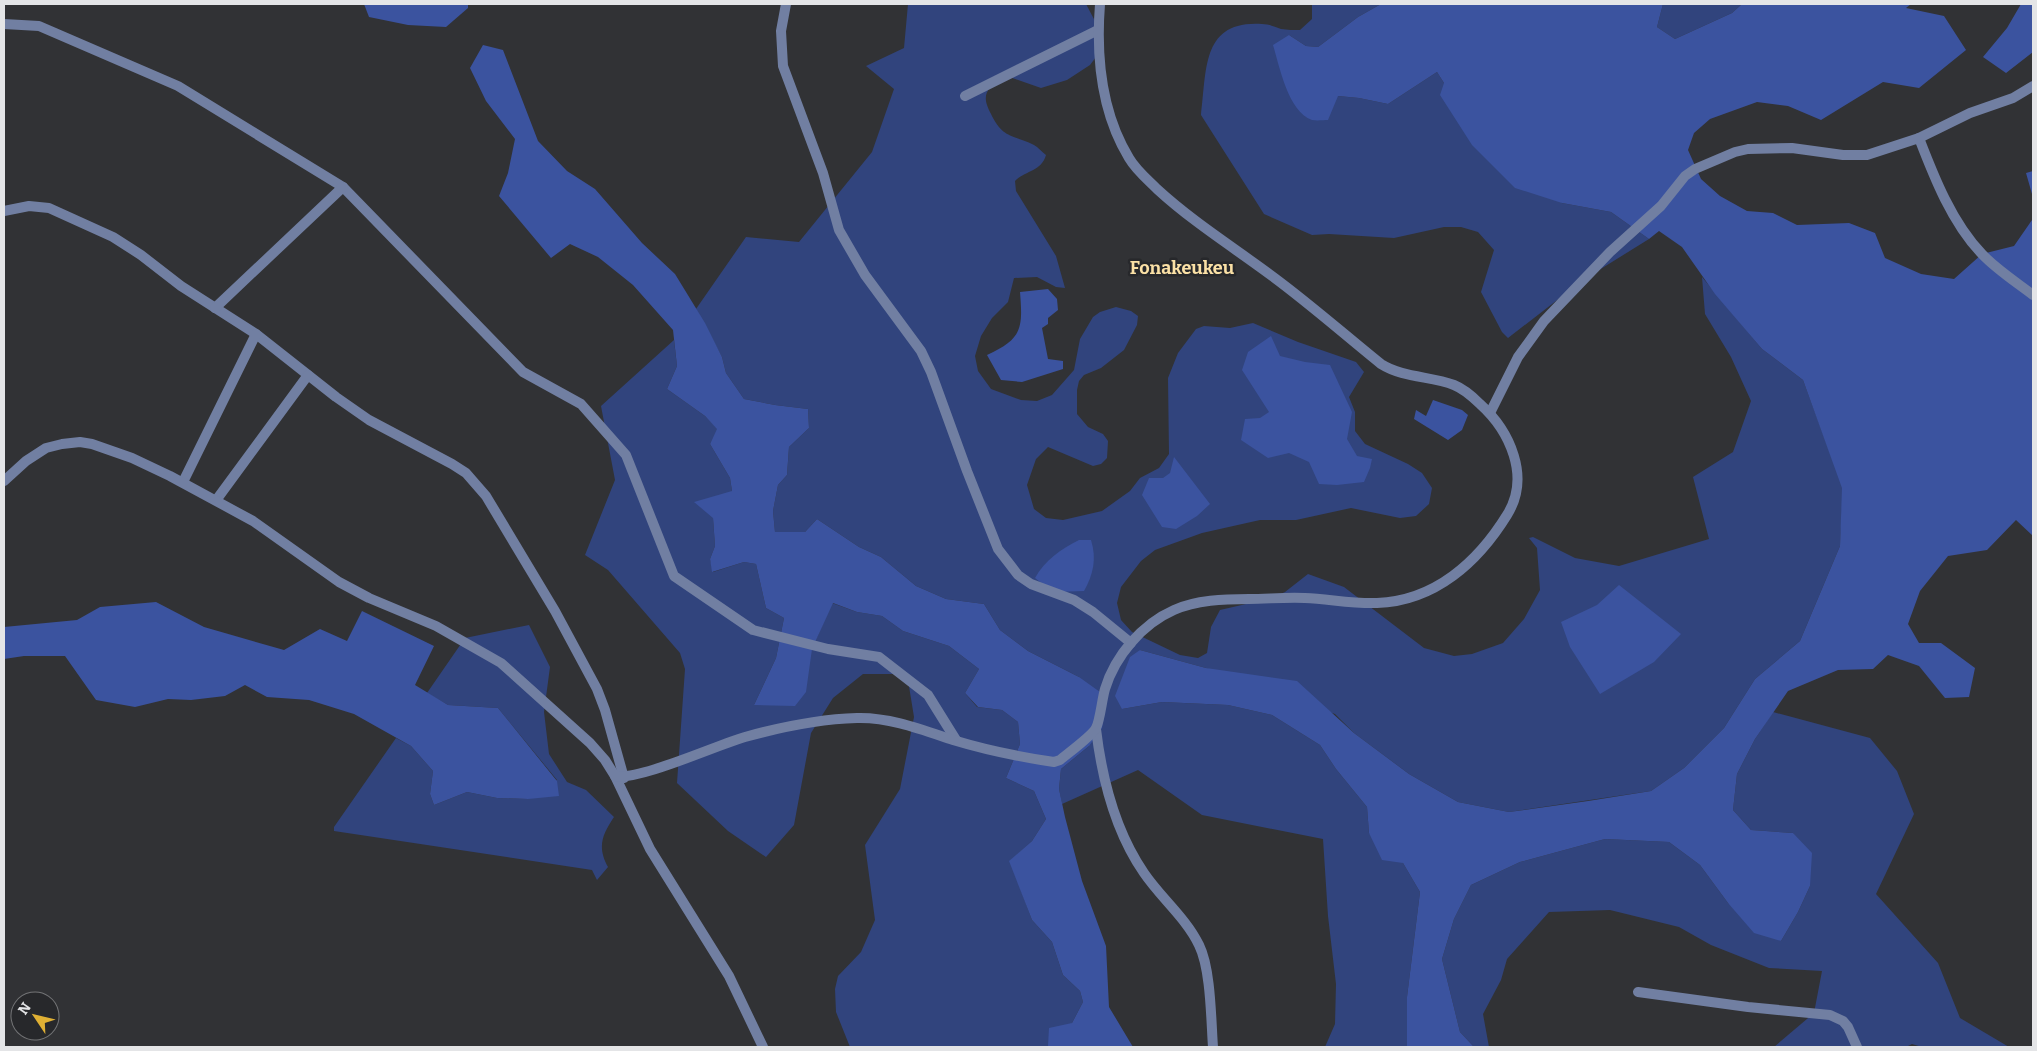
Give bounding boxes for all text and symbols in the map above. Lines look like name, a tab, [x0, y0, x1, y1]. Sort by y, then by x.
district label: Fonakeukeu	[1130, 257, 1235, 279]
north arrow	[10, 991, 60, 1041]
text: N	[15, 999, 35, 1018]

